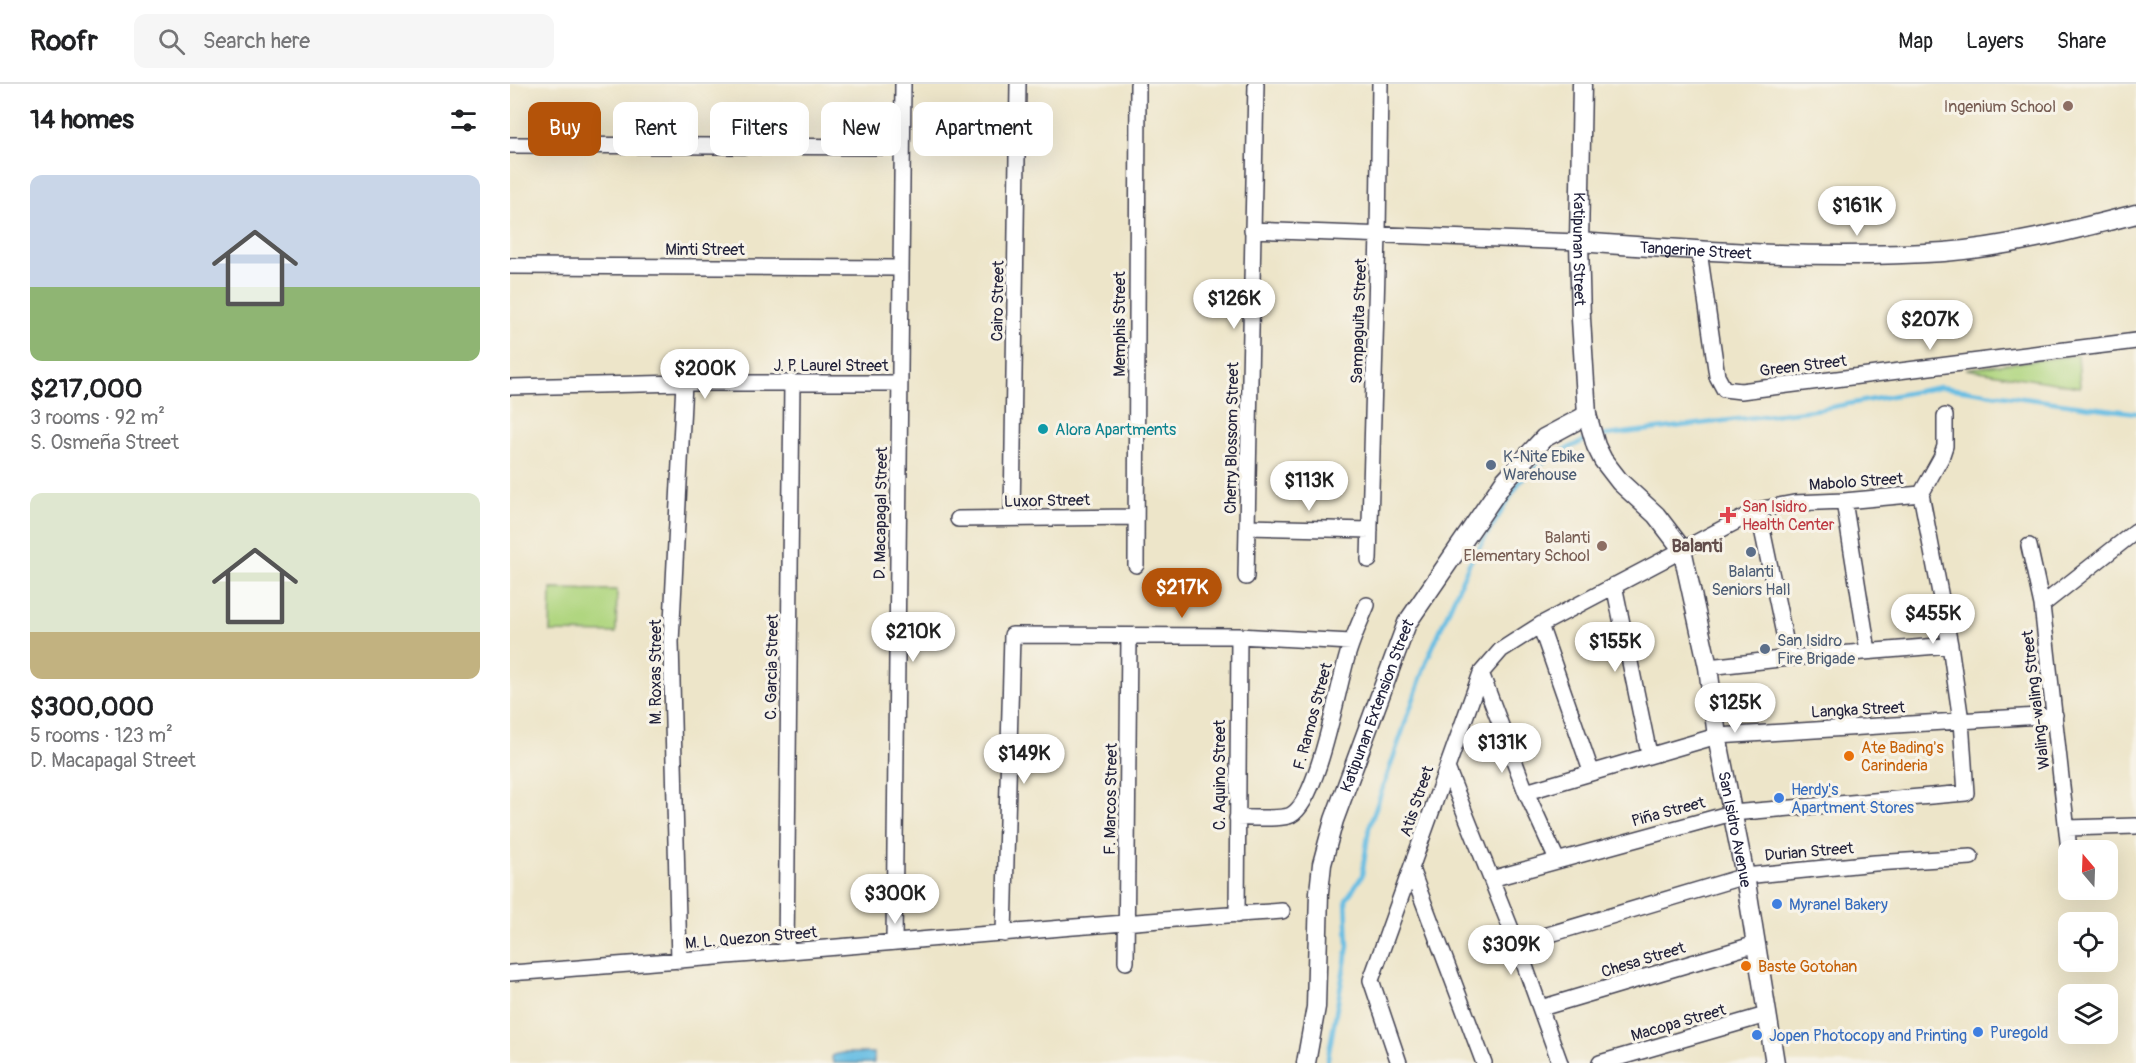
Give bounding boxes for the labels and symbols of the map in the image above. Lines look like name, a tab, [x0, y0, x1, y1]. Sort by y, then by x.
place label: Ingenium School	[1944, 97, 2056, 117]
marker: Ingenium School	[2061, 99, 2075, 113]
pin: $161K	[1815, 186, 1899, 237]
street label: Katipunan Street	[1568, 192, 1590, 307]
street label: Tangerine Street	[1639, 237, 1753, 264]
street label: Minti Street	[665, 240, 745, 260]
street label: Sampaguita Street	[1347, 257, 1371, 384]
street label: Cairo Street	[987, 260, 1009, 342]
street label: Memphis Street	[1110, 271, 1130, 377]
pin: $126K	[1192, 279, 1276, 330]
pin: $207K	[1888, 300, 1972, 351]
pin: $200K	[663, 349, 747, 400]
street label: Green Street	[1759, 351, 1848, 381]
street label: J. P. Laurel Street	[774, 356, 889, 376]
street label: Cherry Blossom Street	[1221, 361, 1243, 514]
place label: Alora Apartments	[1055, 420, 1176, 440]
marker: Alora Apartments	[1036, 422, 1050, 436]
street label: D. Macapagal Street	[870, 446, 892, 580]
place label: K-Nite Ebike Warehouse	[1503, 447, 1585, 485]
marker: K-Nite Ebike Warehouse	[1484, 458, 1498, 472]
pin: $113K	[1267, 461, 1351, 512]
street label: Mabolo Street	[1808, 469, 1905, 495]
street label: Luxor Street	[1004, 490, 1091, 512]
place label: San Isidro Health Center	[1742, 497, 1835, 535]
marker: San Isidro Health Center	[1719, 506, 1737, 524]
place label: Balanti Elementary School	[1464, 528, 1590, 566]
district label: Balanti	[1671, 535, 1723, 558]
marker: Balanti Elementary School	[1595, 539, 1609, 553]
marker: Balanti Seniors Hall	[1744, 545, 1758, 559]
place label: Balanti Seniors Hall	[1712, 562, 1790, 600]
pin: $217K	[1140, 568, 1224, 619]
pin: $455K	[1891, 594, 1975, 645]
pin: $210K	[871, 612, 955, 663]
street label: C. Garcia Street	[761, 613, 783, 720]
street label: Katipunan Extension Street	[1336, 614, 1418, 795]
street label: M. Roxas Street	[646, 619, 666, 725]
pin: $155K	[1573, 622, 1657, 673]
street label: Waling-waling Street	[2017, 629, 2054, 771]
place label: San Isidro Fire Brigade	[1777, 631, 1855, 669]
marker: San Isidro Fire Brigade	[1758, 642, 1772, 656]
street label: F. Ramos Street	[1289, 660, 1337, 772]
pin: $125K	[1693, 683, 1777, 734]
street label: Langka Street	[1811, 698, 1906, 722]
street label: C. Aquino Street	[1210, 719, 1230, 830]
pin: $131K	[1460, 723, 1544, 774]
pin: $149K	[982, 734, 1066, 785]
place label: Ate Bading's Carinderia	[1861, 738, 1944, 776]
street label: F. Marcos Street	[1100, 742, 1122, 855]
marker: Ate Bading's Carinderia	[1842, 749, 1856, 763]
street label: Atis Street	[1395, 763, 1439, 839]
street label: San Isidro Avenue	[1713, 770, 1756, 889]
place label: Herdy's Apartment Stores	[1791, 780, 1914, 818]
marker: Herdy's Apartment Stores	[1772, 791, 1786, 805]
street label: Piña Street	[1629, 792, 1708, 831]
street label: Durian Street	[1764, 838, 1855, 866]
north arrow	[2058, 840, 2118, 900]
pin: $300K	[853, 874, 937, 925]
place label: Myranel Bakery	[1789, 895, 1888, 915]
marker: Myranel Bakery	[1770, 897, 1784, 911]
street label: M. L. Quezon Street	[684, 922, 818, 954]
pin: $309K	[1469, 925, 1553, 976]
street label: Chesa Street	[1599, 938, 1688, 982]
place label: Baste Gotohan	[1758, 957, 1857, 977]
marker: Baste Gotohan	[1739, 959, 1753, 973]
street label: Macopa Street	[1629, 1000, 1729, 1046]
place label: Puregold	[1990, 1023, 2048, 1043]
marker: Puregold	[1971, 1025, 1985, 1039]
place label: Jopen Photocopy and Printing	[1769, 1026, 1967, 1046]
marker: Jopen Photocopy and Printing	[1750, 1028, 1764, 1042]

